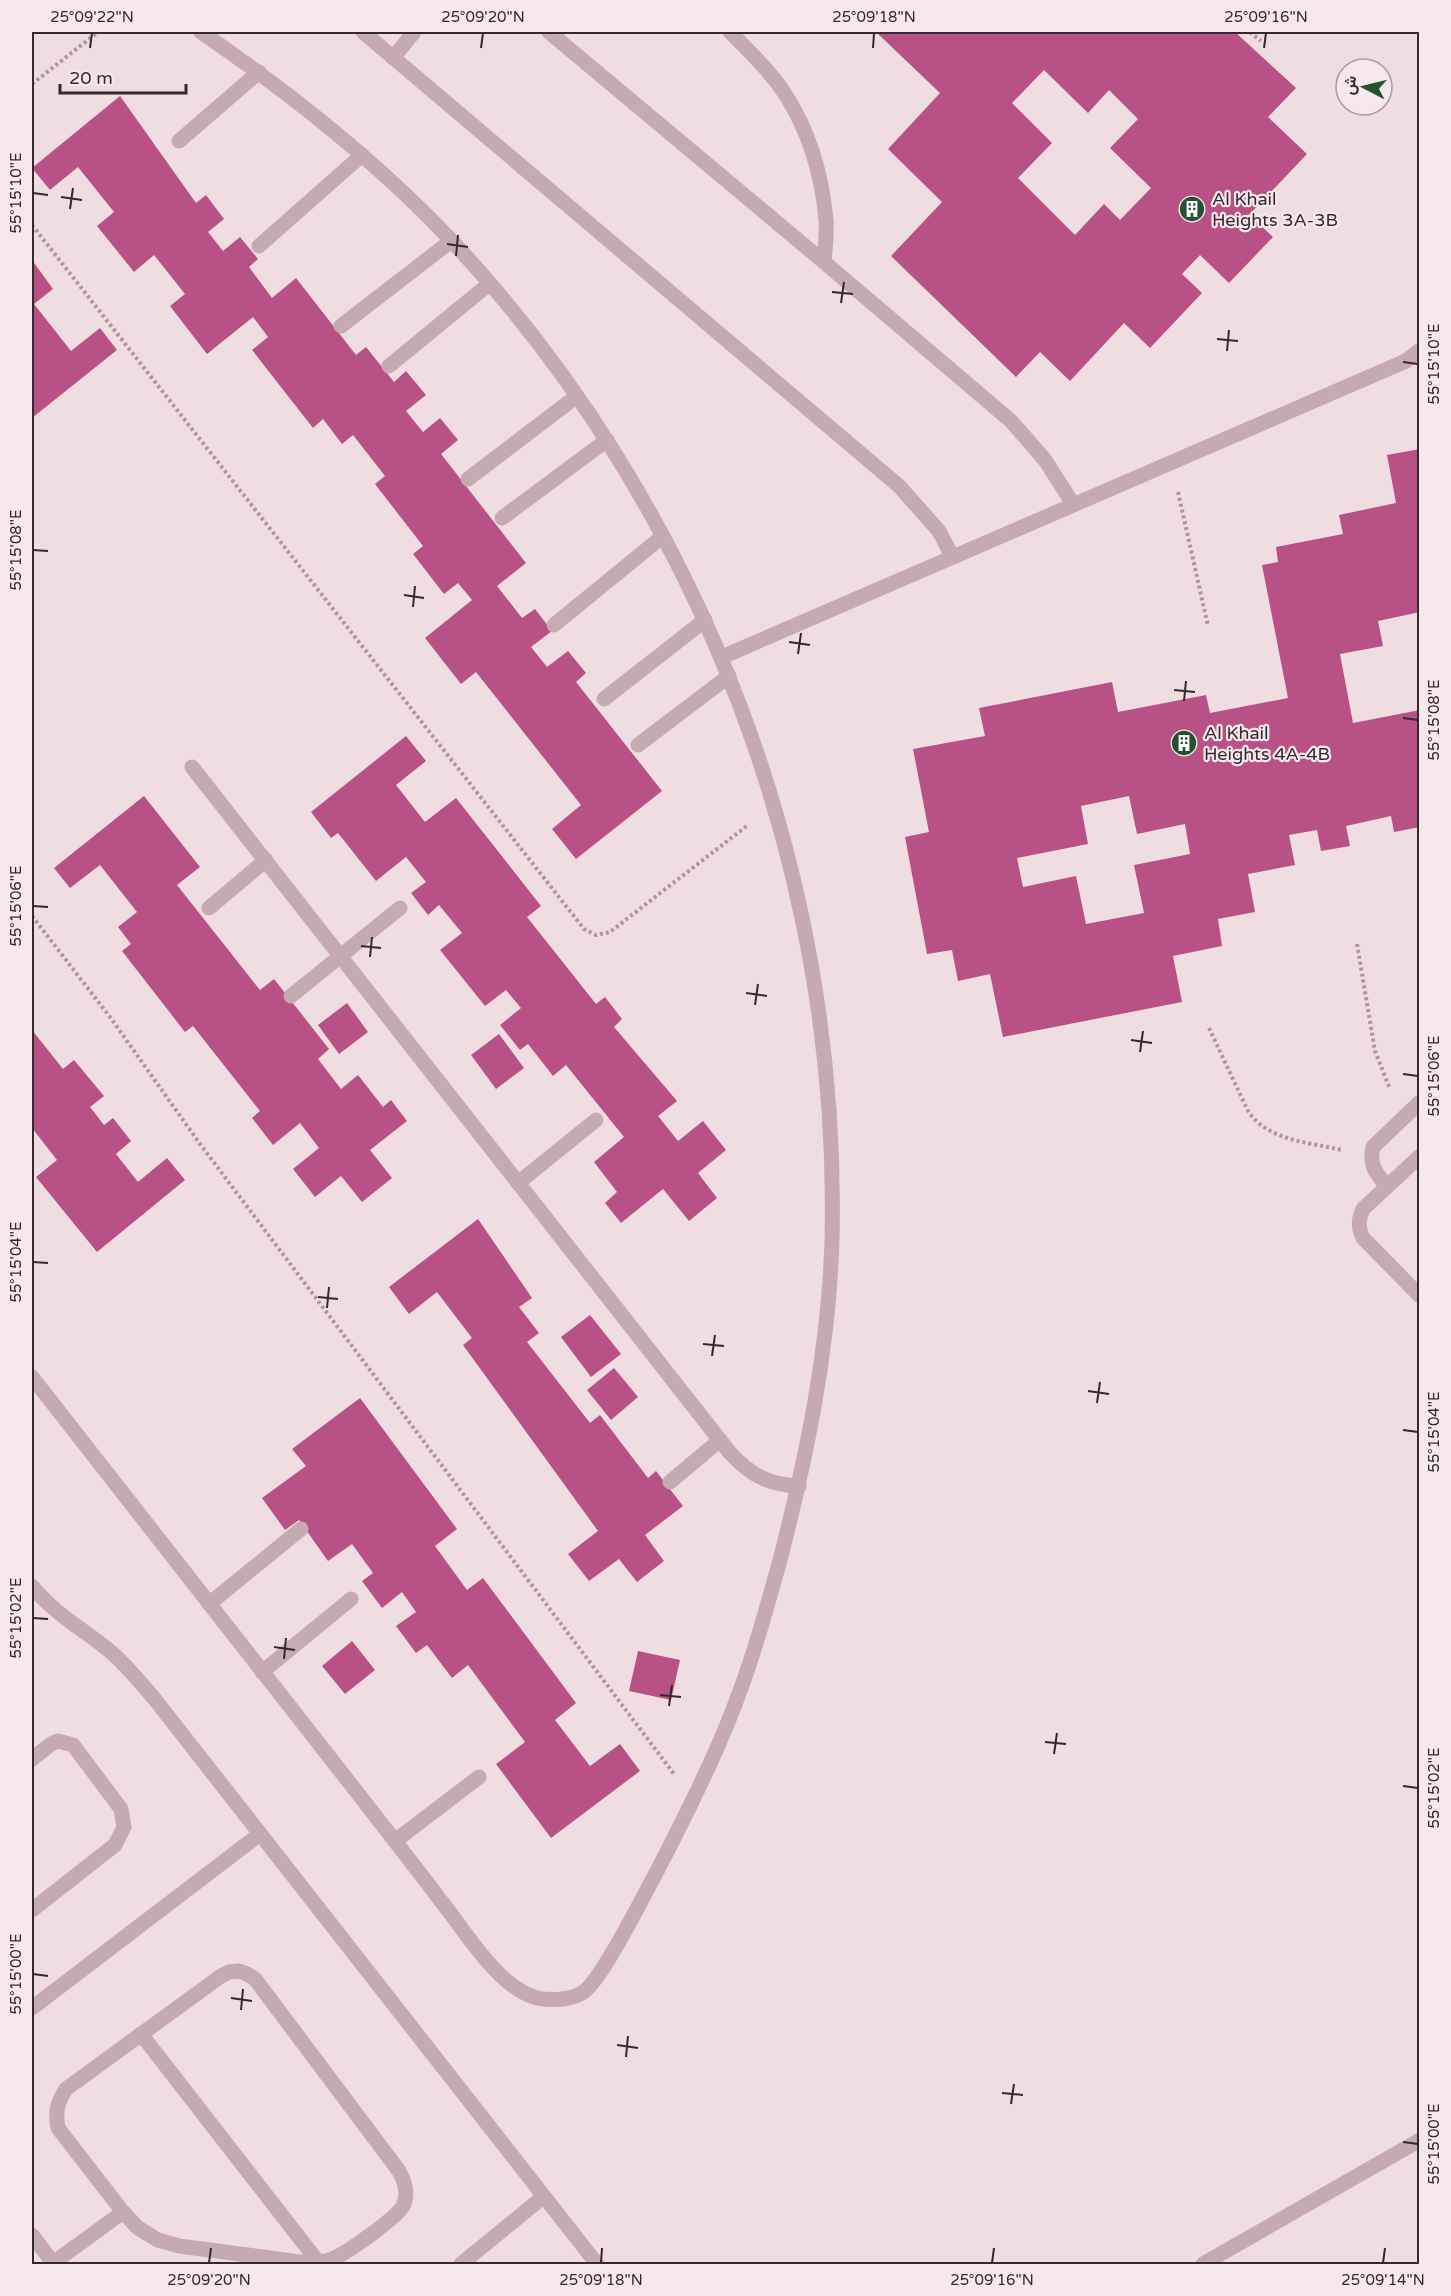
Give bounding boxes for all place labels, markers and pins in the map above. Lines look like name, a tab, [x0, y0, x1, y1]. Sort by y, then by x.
place label: Al Khail Heights 3A-3B	[1212, 188, 1338, 231]
building icon: Al Khail Heights 3A-3B	[1177, 194, 1207, 224]
place label: Al Khail Heights 4A-4B	[1204, 722, 1330, 765]
building icon: Al Khail Heights 4A-4B	[1169, 728, 1199, 758]

